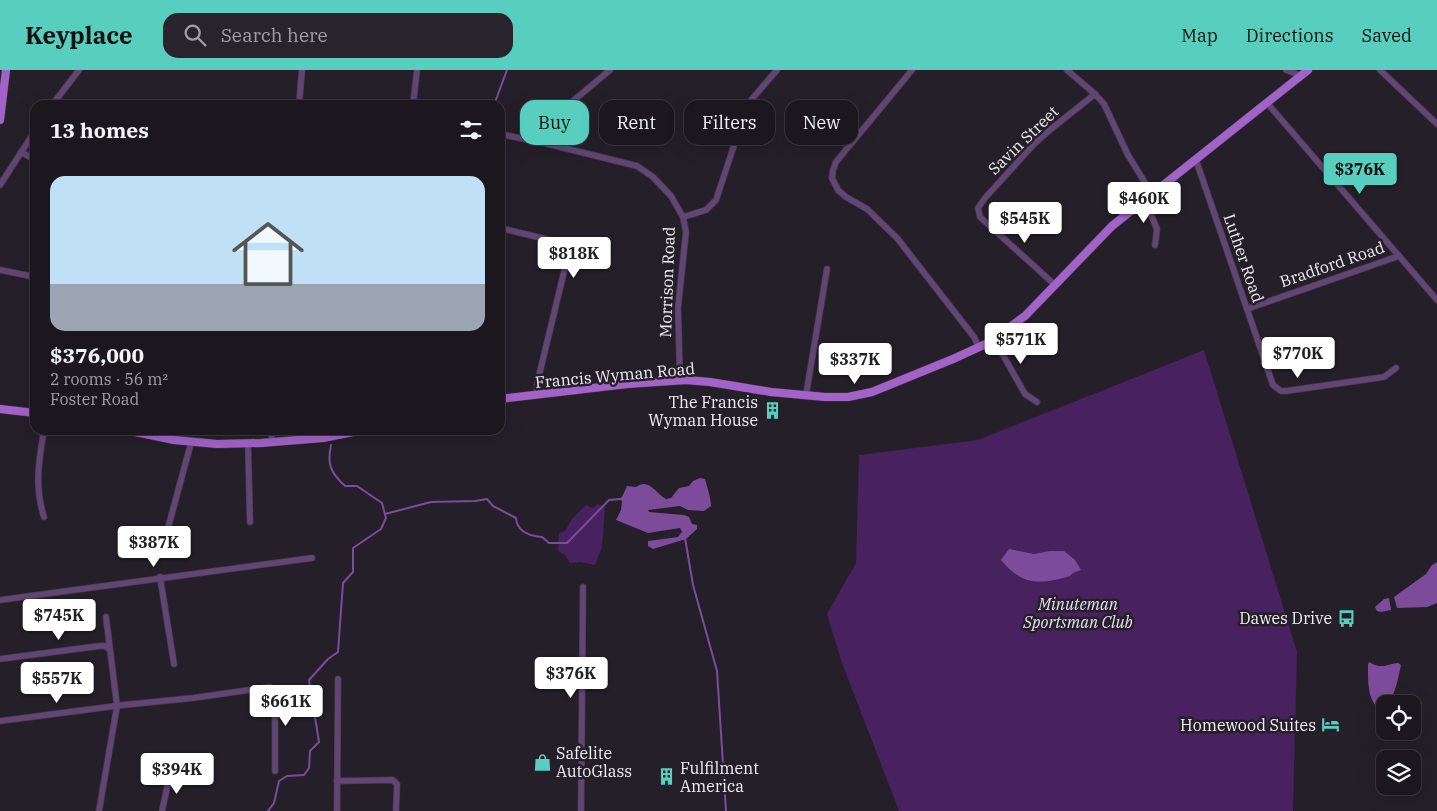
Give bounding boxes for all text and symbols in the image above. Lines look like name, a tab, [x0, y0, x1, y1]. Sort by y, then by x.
search box	[163, 13, 513, 58]
text: Keyplace	[25, 19, 133, 51]
icon: search	[181, 21, 209, 49]
text: Search here	[221, 23, 328, 47]
text: Map	[1181, 24, 1218, 47]
text: Directions	[1246, 24, 1334, 47]
text: Saved	[1362, 24, 1412, 47]
chip: Buy	[520, 100, 589, 145]
chip: Rent	[599, 100, 674, 145]
chip: Filters	[684, 100, 775, 145]
chip: New	[785, 100, 858, 145]
street label: Savin Street	[984, 101, 1063, 179]
text: 13 homes	[50, 116, 149, 144]
icon: filters	[457, 116, 485, 144]
pin: $376K	[1325, 152, 1395, 195]
text: $376K	[1335, 159, 1385, 179]
pin: $460K	[1109, 182, 1179, 224]
text: $460K	[1119, 188, 1169, 208]
pin: $545K	[990, 202, 1060, 244]
text: $545K	[1000, 208, 1050, 228]
icon: home	[223, 209, 313, 299]
street label: Luther Road	[1220, 211, 1269, 305]
street label: Morrison Road	[655, 226, 679, 338]
pin: $818K	[539, 236, 609, 279]
street label: Bradford Road	[1277, 237, 1387, 291]
text: $818K	[549, 243, 599, 263]
pin: $571K	[986, 322, 1056, 365]
text: $571K	[996, 329, 1046, 349]
pin: $770K	[1263, 336, 1333, 379]
text: $376,000	[50, 341, 144, 369]
pin: $337K	[820, 342, 890, 385]
text: $770K	[1273, 343, 1323, 363]
text: $337K	[830, 349, 880, 369]
street label: Francis Wyman Road	[534, 358, 696, 392]
text: 2 rooms · 56 m²	[50, 369, 168, 389]
text: Foster Road	[50, 389, 139, 409]
place label: The Francis Wyman House	[648, 392, 758, 430]
building icon: The Francis Wyman House	[762, 401, 782, 421]
pin: $387K	[119, 526, 189, 568]
text: $387K	[129, 532, 179, 552]
park label: Minuteman Sportsman Club	[1022, 594, 1133, 632]
pin: $745K	[24, 598, 94, 641]
text: $745K	[34, 605, 84, 625]
place label: Dawes Drive	[1239, 608, 1332, 628]
bus stop icon: Dawes Drive	[1336, 608, 1356, 628]
pin: $376K	[536, 656, 606, 699]
pin: $557K	[22, 662, 92, 704]
text: $376K	[546, 663, 596, 683]
text: $557K	[32, 668, 82, 688]
pin: $661K	[251, 684, 321, 727]
text: $661K	[261, 691, 311, 711]
map controls	[1376, 695, 1421, 795]
button: locate	[1376, 695, 1421, 740]
place label: Homewood Suites	[1180, 715, 1316, 735]
hotel icon: Homewood Suites	[1320, 715, 1340, 735]
place label: Safelite AutoGlass	[556, 743, 632, 781]
button: layers	[1376, 750, 1421, 795]
pin: $394K	[142, 752, 212, 795]
shop icon: Safelite AutoGlass	[532, 752, 552, 772]
place label: Fulfilment America	[680, 758, 759, 796]
text: $394K	[152, 759, 202, 779]
building icon: Fulfilment America	[656, 767, 676, 787]

